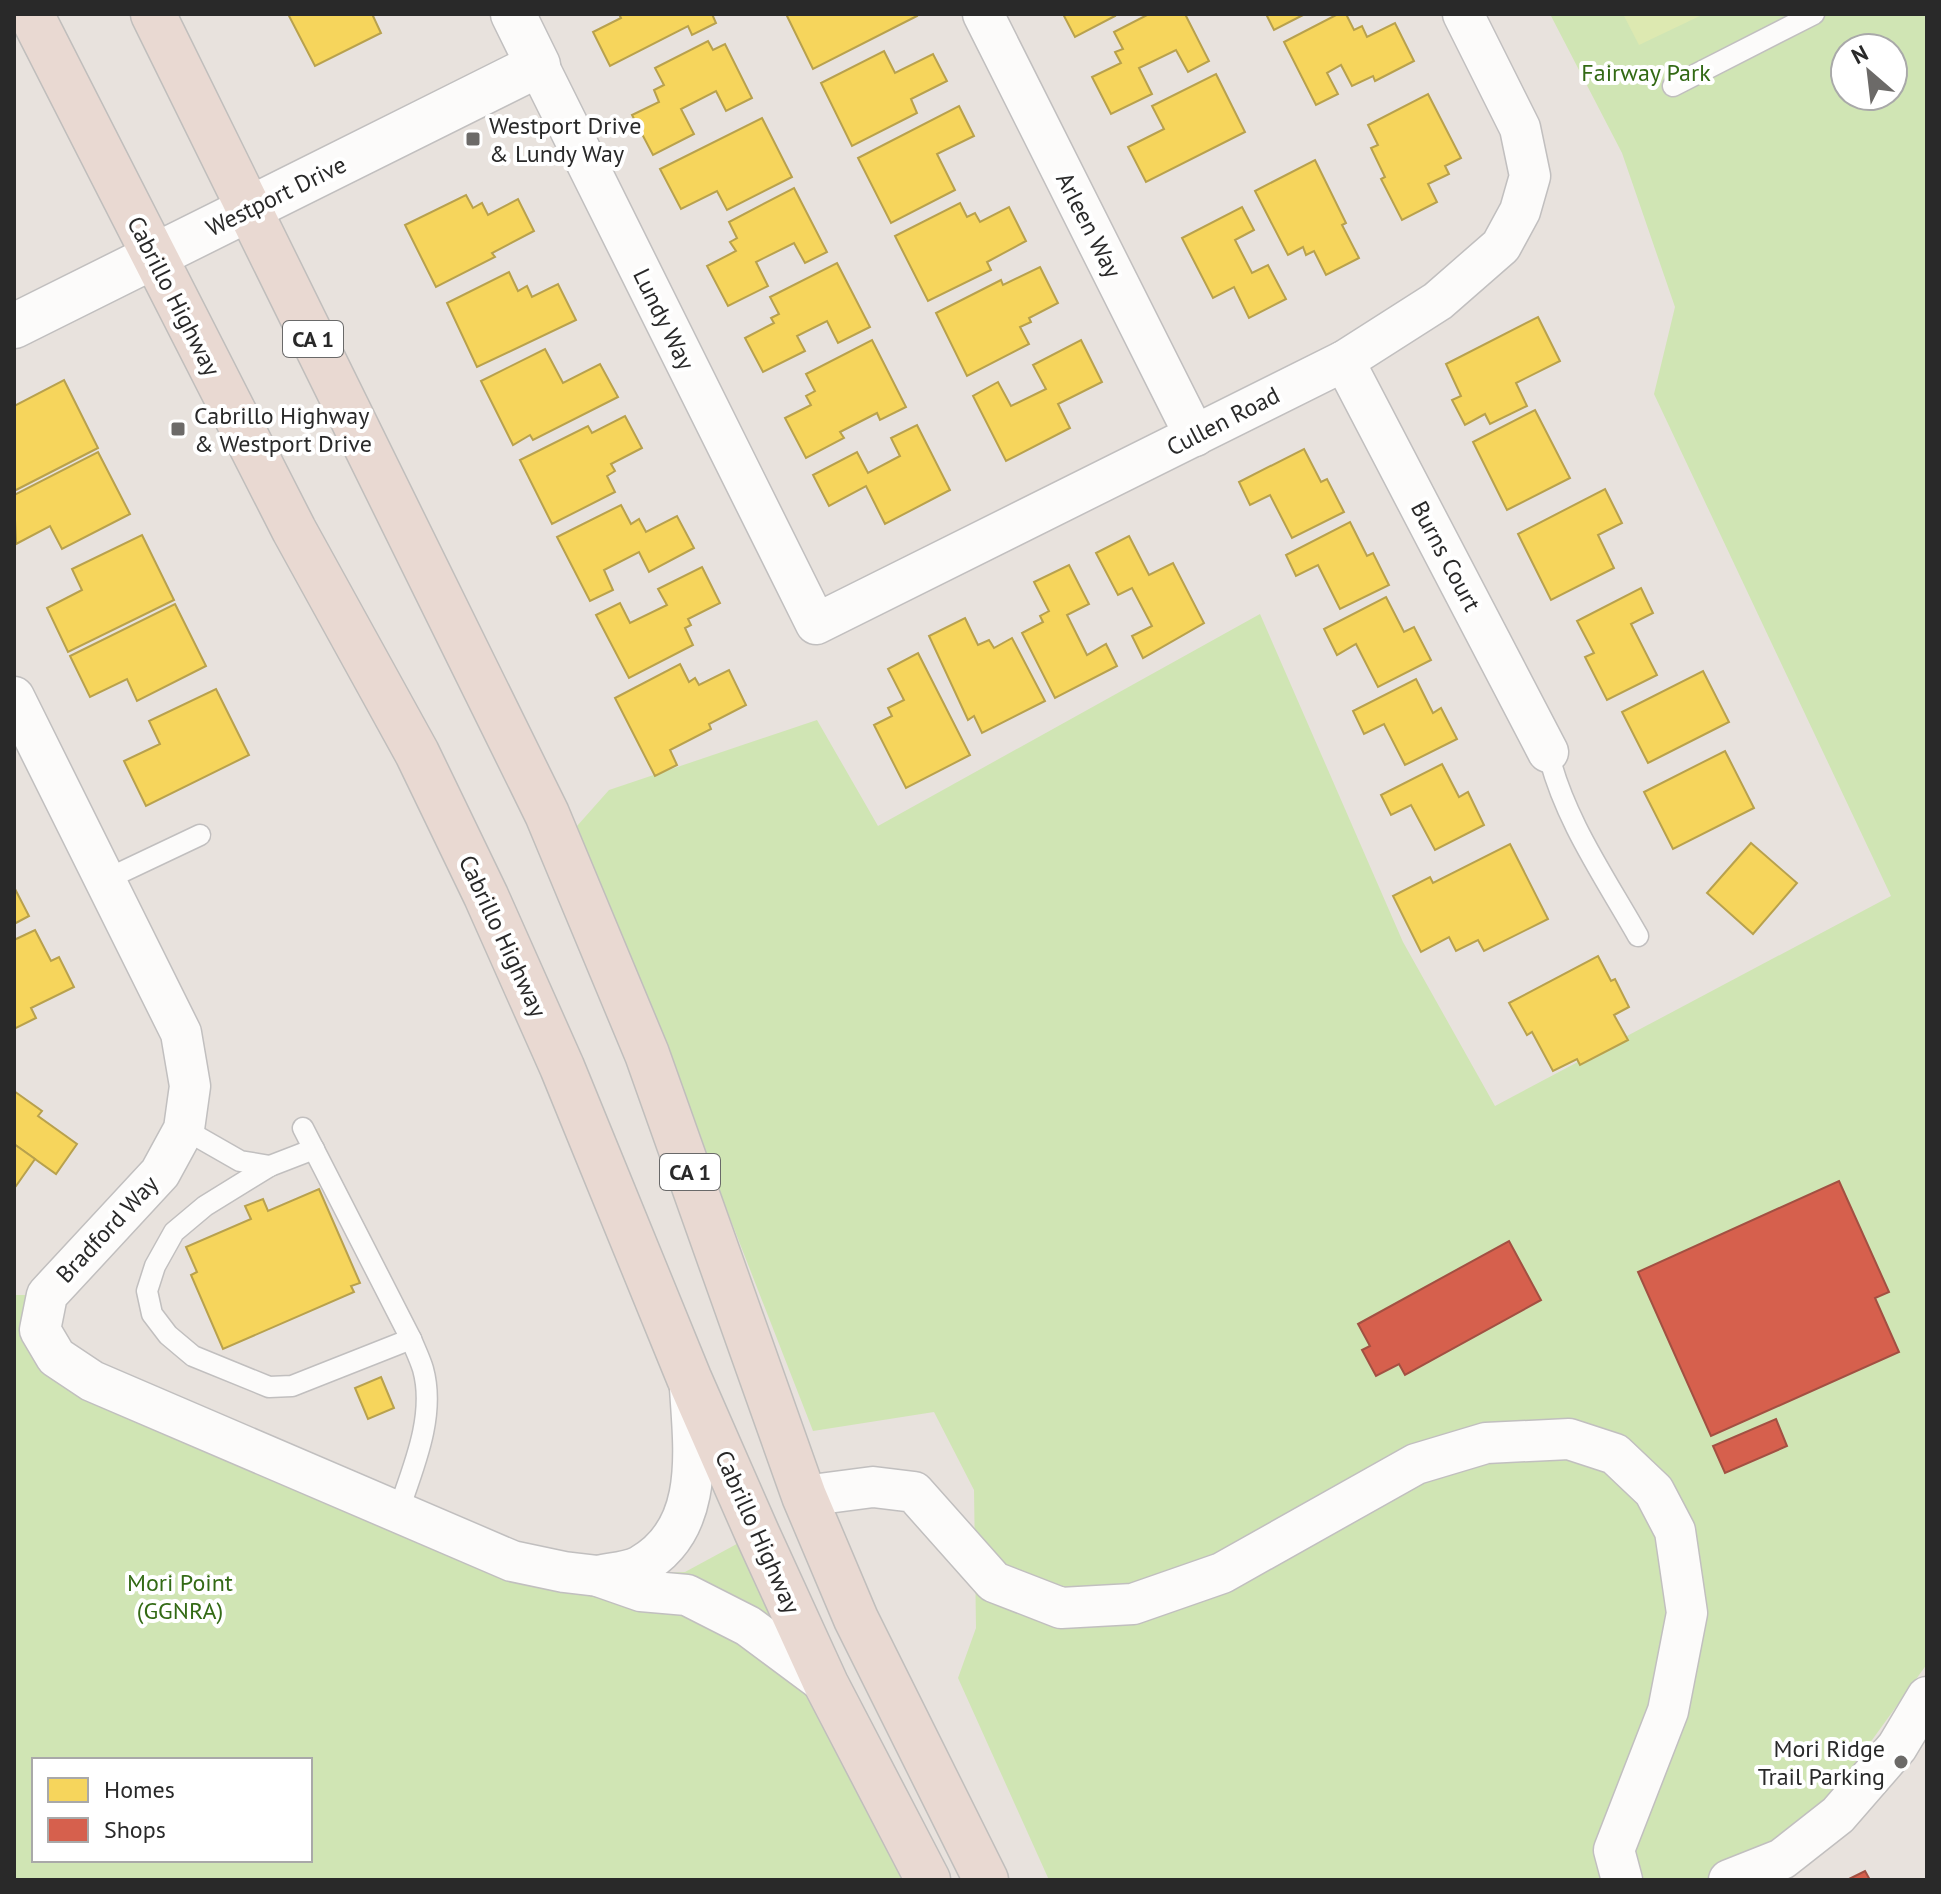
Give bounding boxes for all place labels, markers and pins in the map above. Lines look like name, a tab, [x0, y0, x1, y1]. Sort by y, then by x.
place label: Westport Drive & Lundy Way	[489, 110, 641, 169]
marker: Westport Drive & Lundy Way	[464, 130, 482, 148]
place label: Cabrillo Highway & Westport Drive	[194, 400, 372, 459]
marker: Cabrillo Highway & Westport Drive	[169, 420, 187, 438]
place label: Mori Ridge Trail Parking	[1758, 1733, 1885, 1792]
marker: Mori Ridge Trail Parking	[1892, 1753, 1910, 1771]

